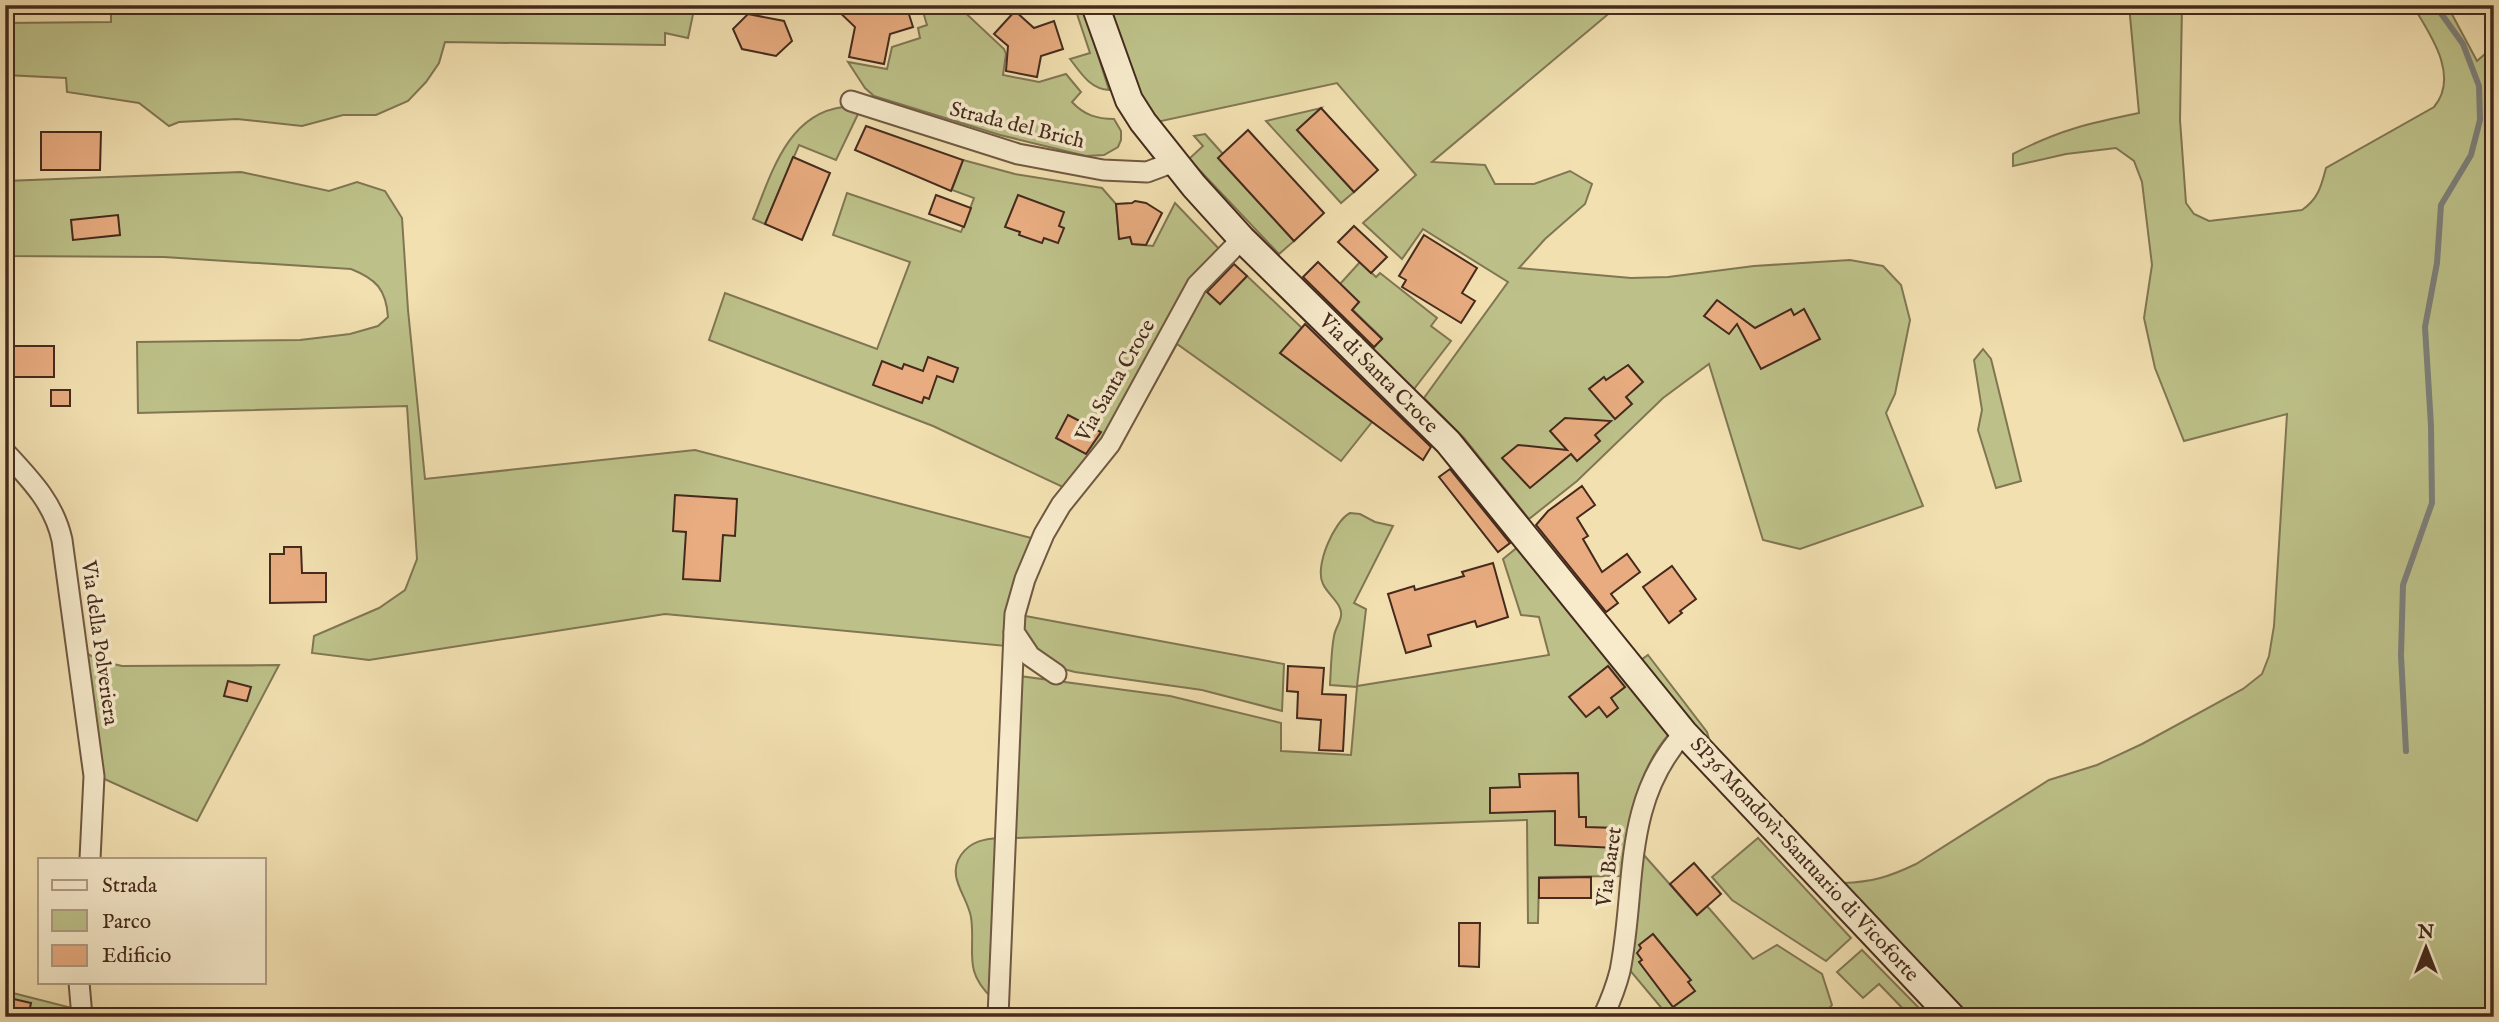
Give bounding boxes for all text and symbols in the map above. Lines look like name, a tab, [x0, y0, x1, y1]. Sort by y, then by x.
street label: Strada del Brich	[947, 96, 1087, 156]
street label: Via di Santa Croce	[1312, 308, 1444, 440]
street label: Via Santa Croce	[1069, 314, 1162, 448]
street label: Via della Polveriera	[74, 558, 124, 728]
street label: SP36 Mondovì-Santuario di Vicoforte	[1683, 732, 1925, 988]
street label: Via Baret	[1591, 825, 1629, 910]
legend	[38, 858, 266, 984]
text: Strada	[102, 873, 158, 900]
text: Parco	[102, 909, 151, 936]
north arrow	[2390, 914, 2460, 984]
text: N	[2417, 921, 2435, 945]
text: Edificio	[102, 943, 171, 970]

